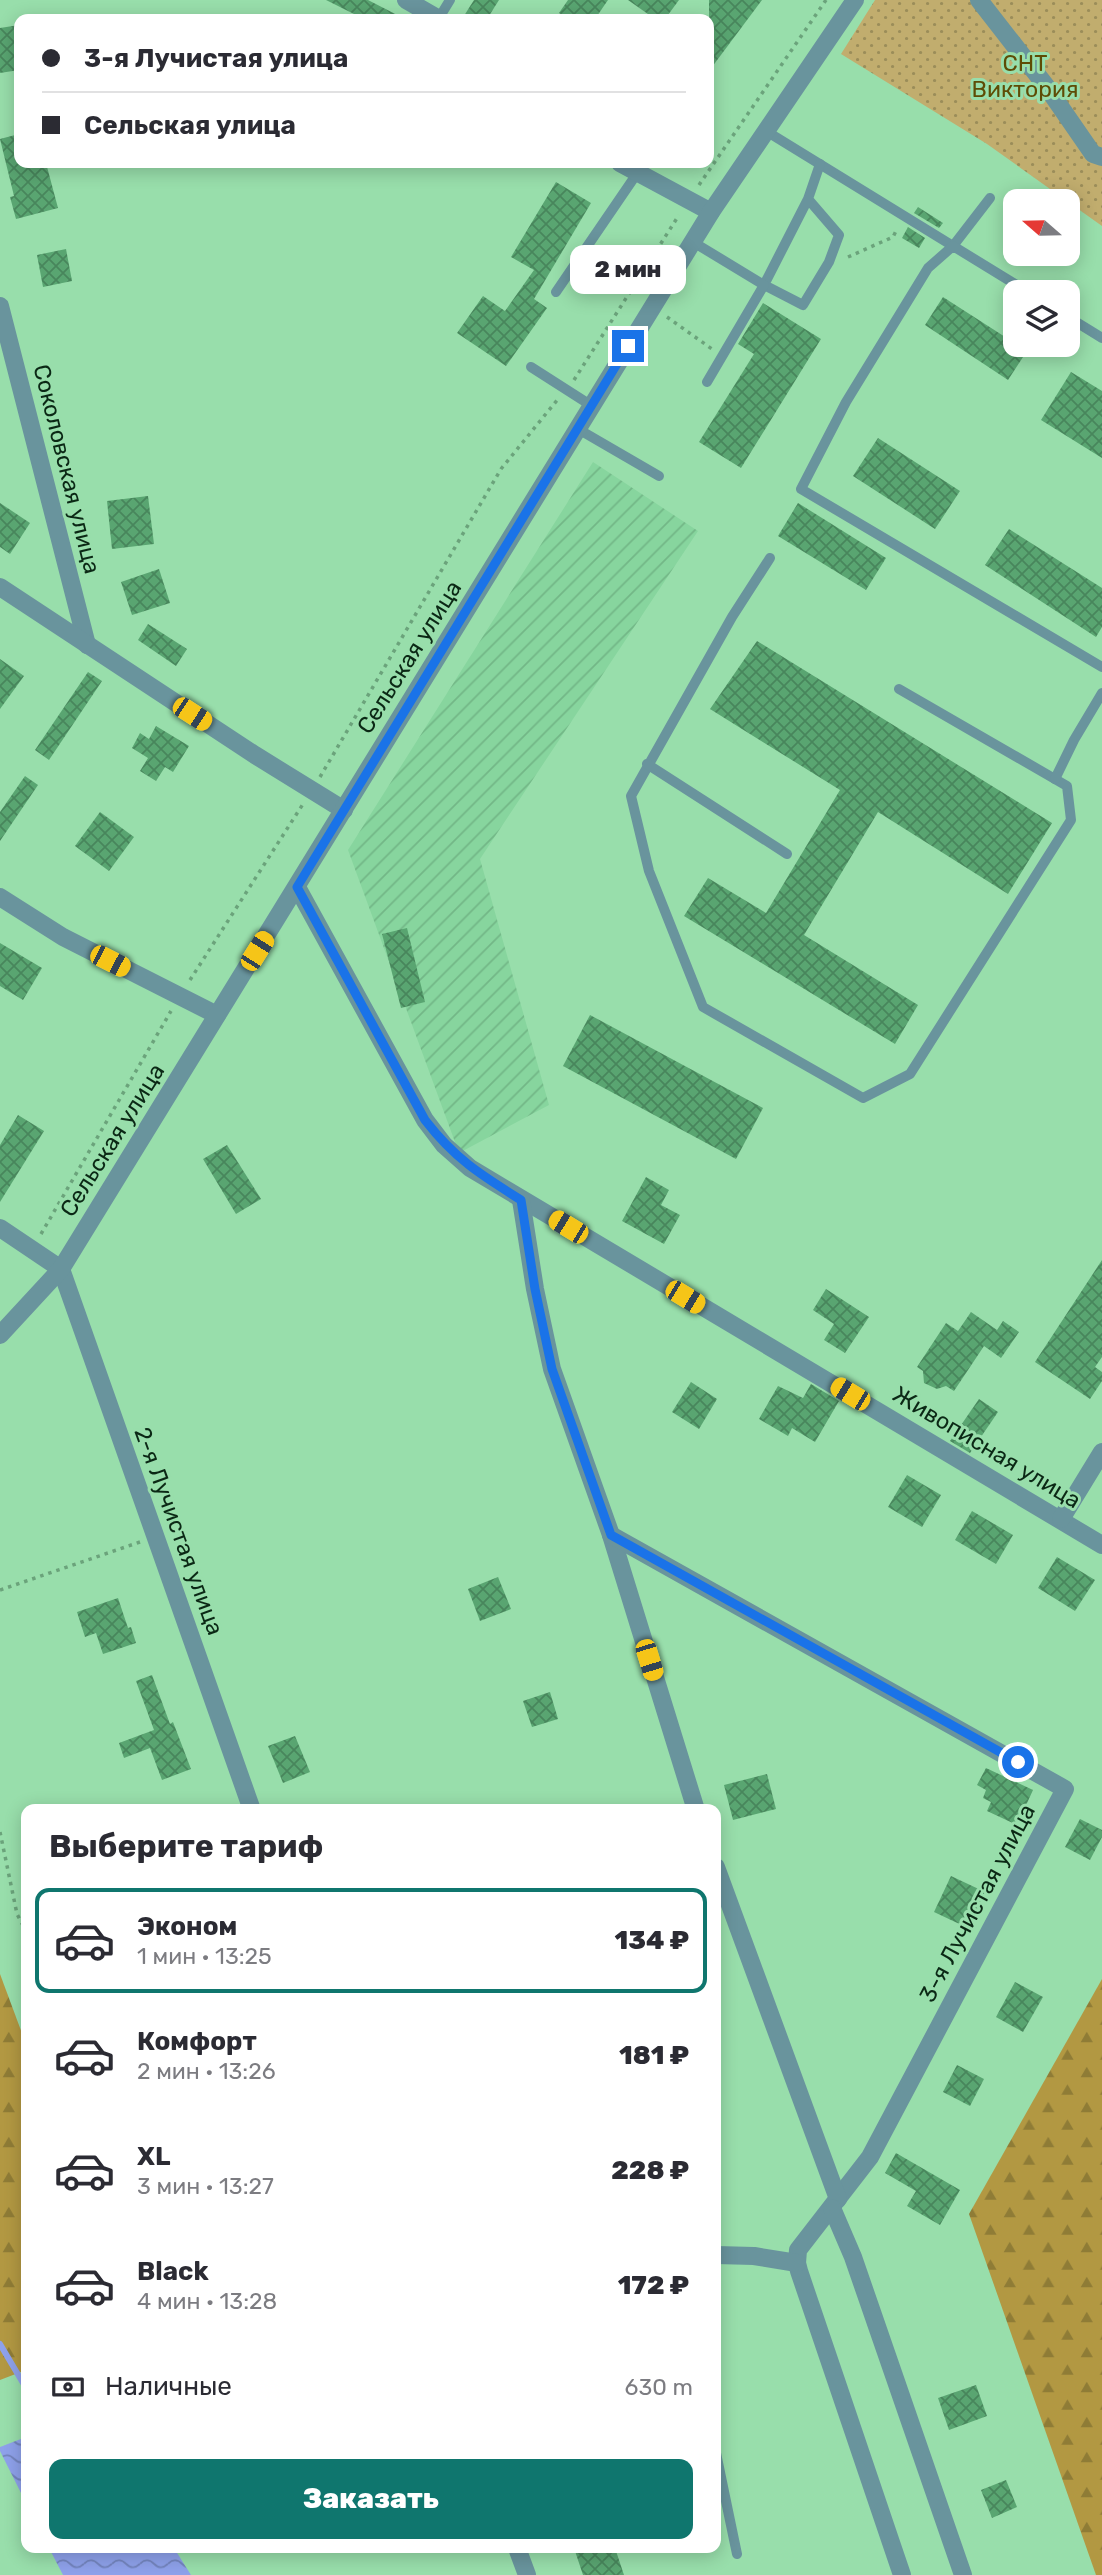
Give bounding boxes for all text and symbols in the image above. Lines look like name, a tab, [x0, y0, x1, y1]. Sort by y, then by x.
text: 3-я Лучистая улица	[84, 43, 348, 74]
park label: СНТ Виктория	[972, 49, 1078, 103]
text: Сельская улица	[84, 110, 296, 141]
north arrow	[1003, 189, 1080, 266]
map controls	[1003, 189, 1080, 357]
callout: 2 мин	[570, 244, 686, 294]
text: 2 мин	[594, 255, 662, 283]
button: layers	[1003, 280, 1080, 357]
route end	[612, 330, 644, 362]
street label: Соколовская улица	[27, 361, 107, 577]
street label: Сельская улица	[351, 575, 467, 739]
car	[169, 694, 216, 734]
car	[237, 928, 278, 974]
car	[87, 942, 134, 980]
street label: Сельская улица	[54, 1058, 170, 1222]
car	[545, 1207, 592, 1247]
car	[662, 1277, 709, 1317]
car	[827, 1374, 874, 1414]
street label: Живописная улица	[888, 1380, 1086, 1514]
street label: 2-я Лучистая улица	[128, 1423, 230, 1639]
car	[633, 1637, 666, 1683]
route start	[1002, 1746, 1034, 1778]
street label: 3-я Лучистая улица	[913, 1799, 1041, 2007]
text: Выберите тариф	[49, 1827, 323, 1865]
icon: car	[53, 1909, 116, 1972]
text: Эконом	[137, 1911, 237, 1942]
text: 134 ₽	[615, 1925, 689, 1956]
text: 1 мин · 13:25	[137, 1942, 272, 1970]
icon: car	[53, 2024, 116, 2087]
text: Комфорт	[137, 2026, 257, 2057]
text: 181 ₽	[619, 2040, 689, 2071]
text: 2 мин · 13:26	[137, 2057, 276, 2085]
icon: car	[53, 2139, 116, 2202]
text: XL	[137, 2141, 170, 2172]
text: 228 ₽	[611, 2155, 689, 2186]
text: 3 мин · 13:27	[137, 2172, 274, 2200]
icon: car	[53, 2254, 116, 2317]
text: Black	[137, 2256, 209, 2287]
text: 172 ₽	[618, 2270, 689, 2301]
text: 4 мин · 13:28	[137, 2287, 277, 2315]
icon: cash	[49, 2368, 87, 2406]
text: Наличные	[105, 2371, 232, 2402]
text: 630 m	[625, 2373, 693, 2401]
button: Заказать	[49, 2459, 693, 2539]

